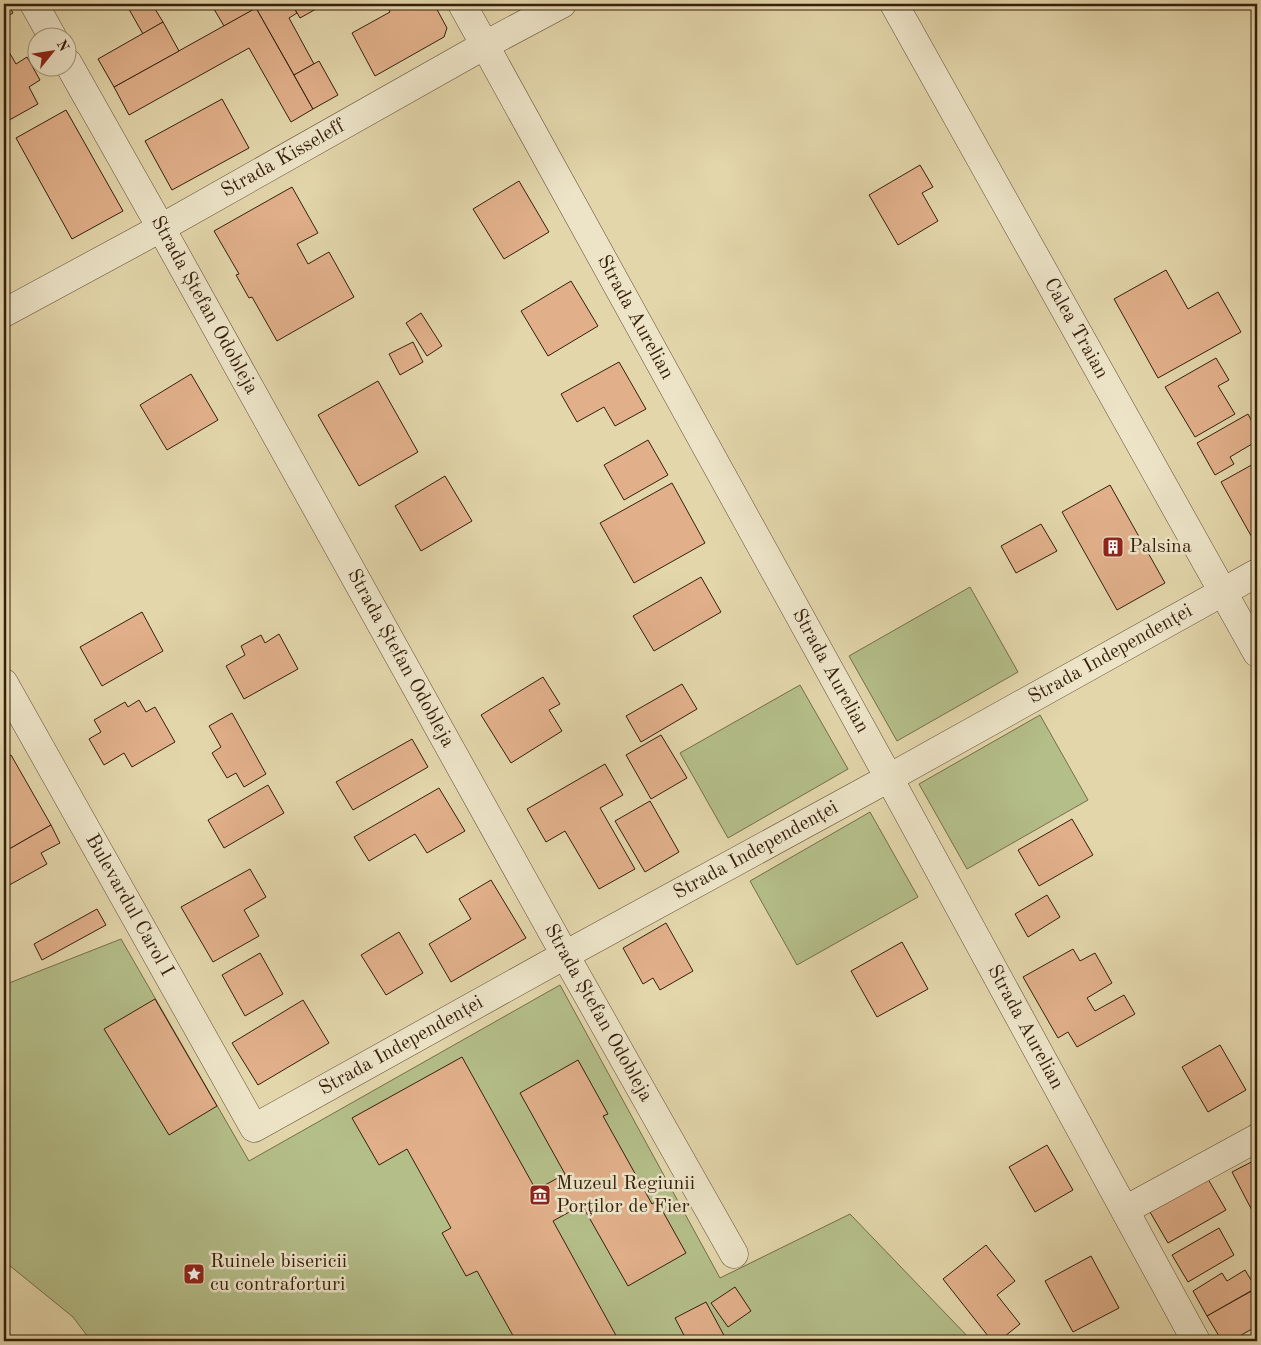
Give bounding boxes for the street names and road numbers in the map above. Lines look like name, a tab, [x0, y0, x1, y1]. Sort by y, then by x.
street label: Strada Kisseleff	[218, 115, 350, 202]
street label: Strada Ștefan Odobleja	[147, 213, 262, 398]
street label: Strada Aurelian	[593, 252, 677, 383]
street label: Calea Traian	[1040, 275, 1112, 383]
street label: Strada Ștefan Odobleja	[343, 566, 458, 751]
street label: Strada Independenței	[1025, 601, 1196, 708]
street label: Strada Aurelian	[788, 606, 872, 737]
street label: Strada Independenței	[670, 798, 842, 904]
street label: Bulevardul Carol I	[81, 831, 177, 980]
street label: Strada Ștefan Odobleja	[540, 921, 656, 1106]
street label: Strada Aurelian	[983, 962, 1067, 1093]
street label: Strada Independenței	[316, 993, 487, 1100]

